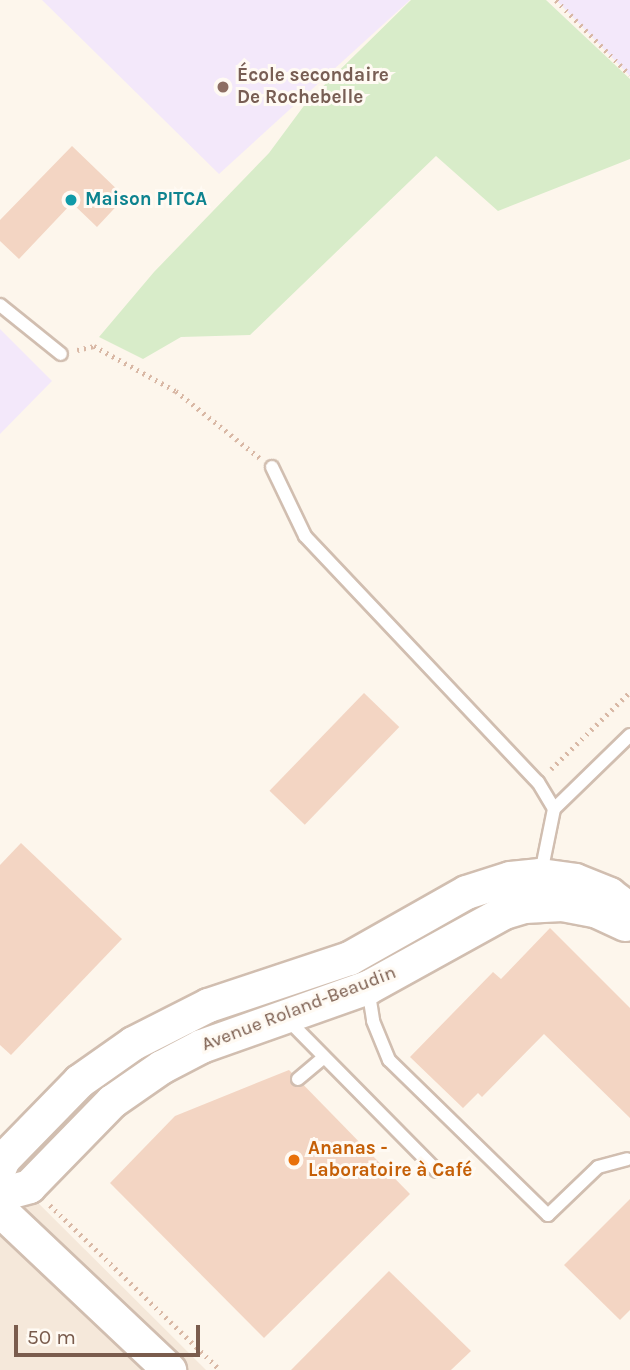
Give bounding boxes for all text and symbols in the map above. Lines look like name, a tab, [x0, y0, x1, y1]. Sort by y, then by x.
place label: École secondaire De Rochebelle	[237, 65, 389, 109]
marker: École secondaire De Rochebelle	[215, 79, 231, 95]
place label: Maison PITCA	[85, 189, 207, 211]
marker: Maison PITCA	[63, 192, 79, 208]
street label: Avenue Roland-Beaudin	[199, 961, 399, 1057]
place label: Ananas - Laboratoire à Café	[308, 1138, 472, 1182]
marker: Ananas - Laboratoire à Café	[286, 1152, 302, 1168]
scale bar	[18, 1310, 203, 1354]
text: 50 m	[27, 1325, 76, 1349]

